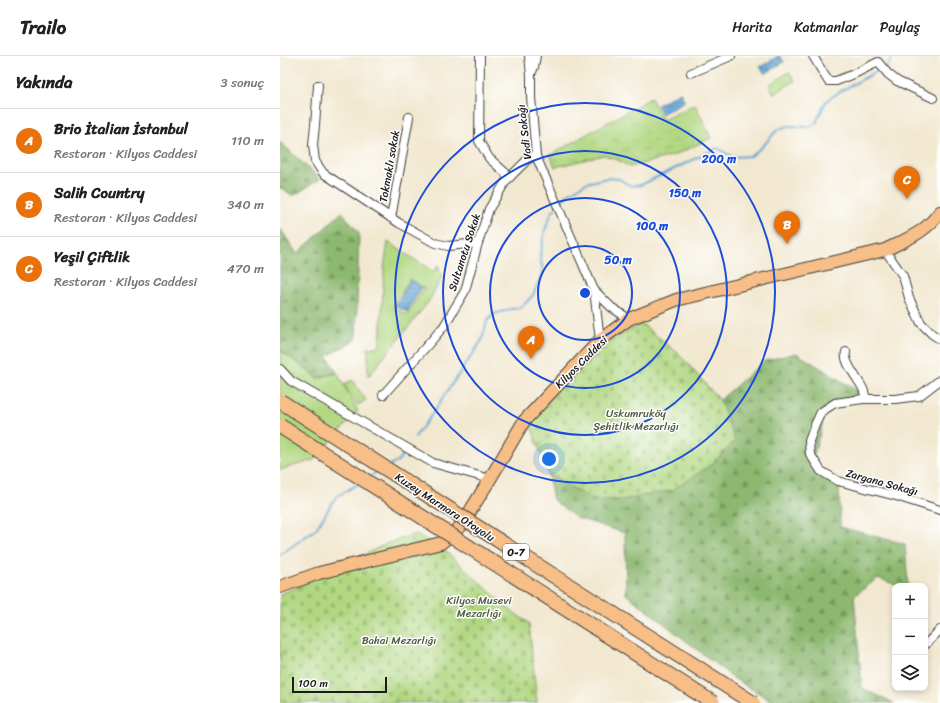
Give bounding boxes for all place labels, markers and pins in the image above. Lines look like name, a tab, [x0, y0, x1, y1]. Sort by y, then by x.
pin: C	[894, 166, 920, 199]
pin: B	[774, 211, 800, 244]
centre of rings	[578, 286, 592, 300]
pin: A	[518, 326, 544, 359]

